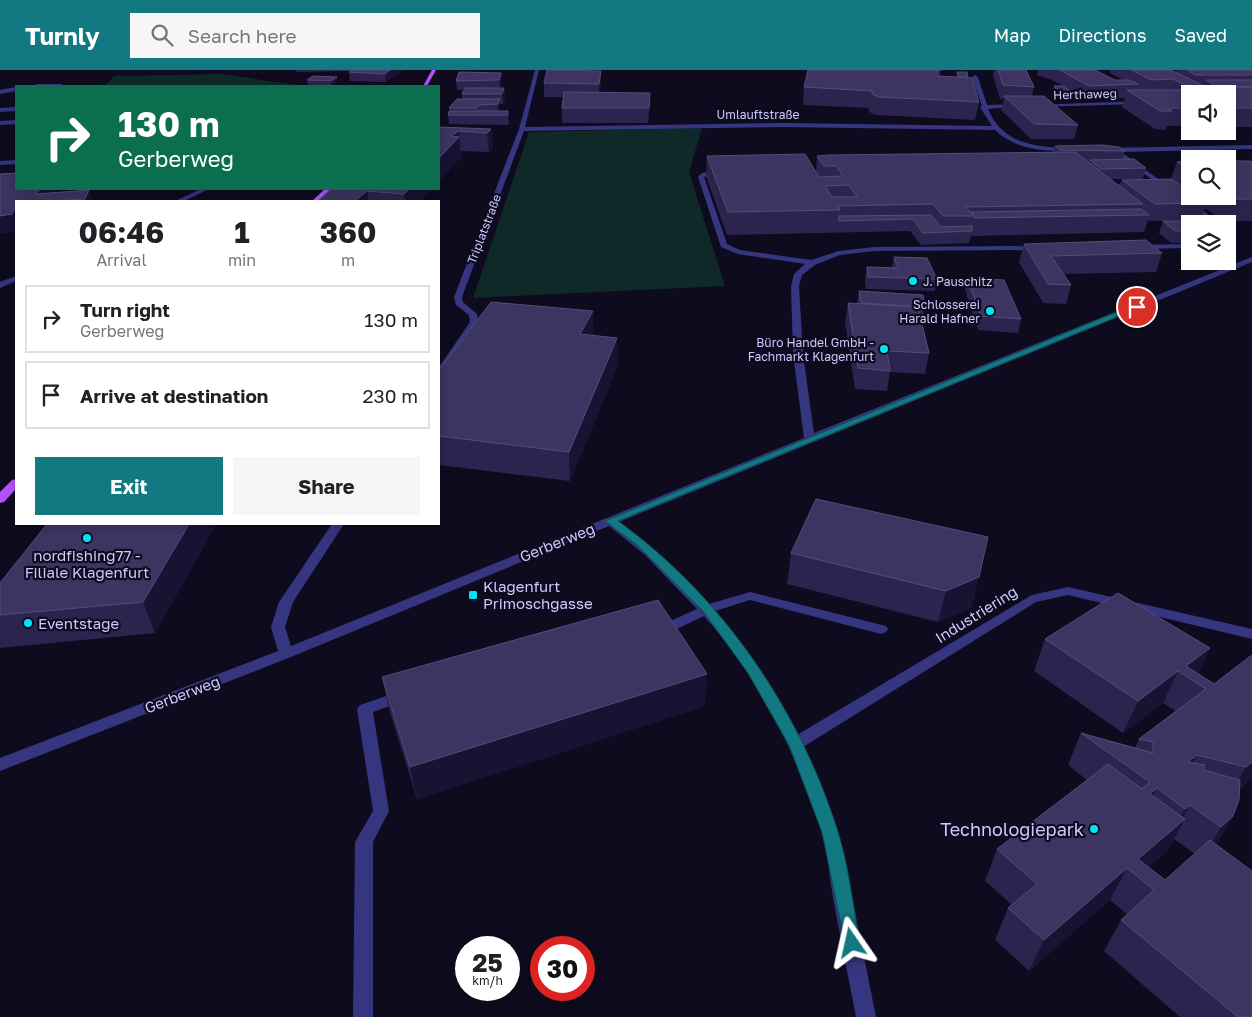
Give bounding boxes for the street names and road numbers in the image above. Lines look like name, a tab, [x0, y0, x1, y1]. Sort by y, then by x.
street label: Herthaweg	[1053, 85, 1117, 103]
street label: Umlauftstraße	[717, 107, 800, 122]
street label: Triplatstraße	[464, 192, 504, 266]
street label: Gerberweg	[517, 519, 597, 565]
street label: Industriering	[932, 582, 1020, 646]
street label: Gerberweg	[142, 671, 222, 717]

